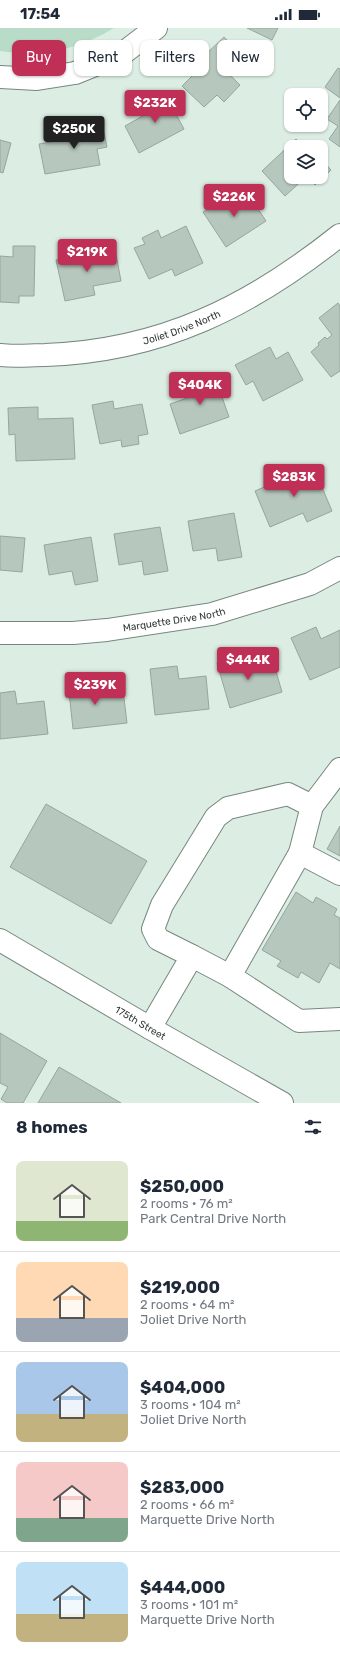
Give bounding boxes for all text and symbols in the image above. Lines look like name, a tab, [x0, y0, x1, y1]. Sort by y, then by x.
text: 17:54	[20, 5, 60, 23]
chip: Buy	[12, 40, 66, 76]
chip: Rent	[74, 40, 132, 76]
chip: Filters	[140, 40, 209, 76]
chip: New	[217, 40, 274, 76]
map controls	[284, 88, 328, 184]
button: locate	[284, 88, 328, 132]
pin: $232K	[127, 90, 183, 124]
text: $232K	[134, 95, 176, 110]
pin: $250K	[46, 116, 102, 150]
text: $250K	[53, 121, 96, 136]
button: layers	[284, 140, 328, 184]
pin: $226K	[206, 184, 262, 218]
text: $226K	[213, 189, 255, 204]
pin: $219K	[59, 239, 115, 273]
text: $219K	[67, 244, 107, 259]
street label: Joliet Drive North	[141, 308, 223, 348]
pin: $404K	[172, 372, 228, 406]
text: $404K	[178, 377, 222, 392]
pin: $283K	[266, 464, 322, 498]
text: $283K	[272, 469, 316, 484]
street label: Marquette Drive North	[122, 605, 227, 635]
pin: $444K	[220, 647, 276, 681]
text: $444K	[226, 652, 270, 667]
pin: $239K	[67, 672, 123, 706]
text: $239K	[74, 677, 116, 692]
street label: 175th Street	[113, 1004, 168, 1043]
icon: filters	[302, 1116, 324, 1138]
text: 8 homes	[16, 1117, 88, 1137]
text: $250,000	[140, 1176, 224, 1196]
icon: home	[48, 1177, 96, 1225]
text: 2 rooms · 76 m²	[140, 1196, 233, 1211]
text: Park Central Drive North	[140, 1211, 286, 1226]
text: $219,000	[140, 1277, 220, 1297]
icon: home	[48, 1278, 96, 1326]
text: 2 rooms · 64 m²	[140, 1297, 235, 1312]
text: Joliet Drive North	[140, 1312, 246, 1327]
text: $404,000	[140, 1377, 225, 1397]
icon: home	[48, 1378, 96, 1426]
text: 3 rooms · 104 m²	[140, 1397, 241, 1412]
text: Joliet Drive North	[140, 1412, 246, 1427]
text: $283,000	[140, 1477, 224, 1497]
icon: home	[48, 1478, 96, 1526]
text: 2 rooms · 66 m²	[140, 1497, 234, 1512]
text: Marquette Drive North	[140, 1512, 275, 1527]
text: $444,000	[140, 1577, 225, 1597]
icon: home	[48, 1578, 96, 1626]
text: 3 rooms · 101 m²	[140, 1597, 238, 1612]
text: Marquette Drive North	[140, 1612, 275, 1627]

